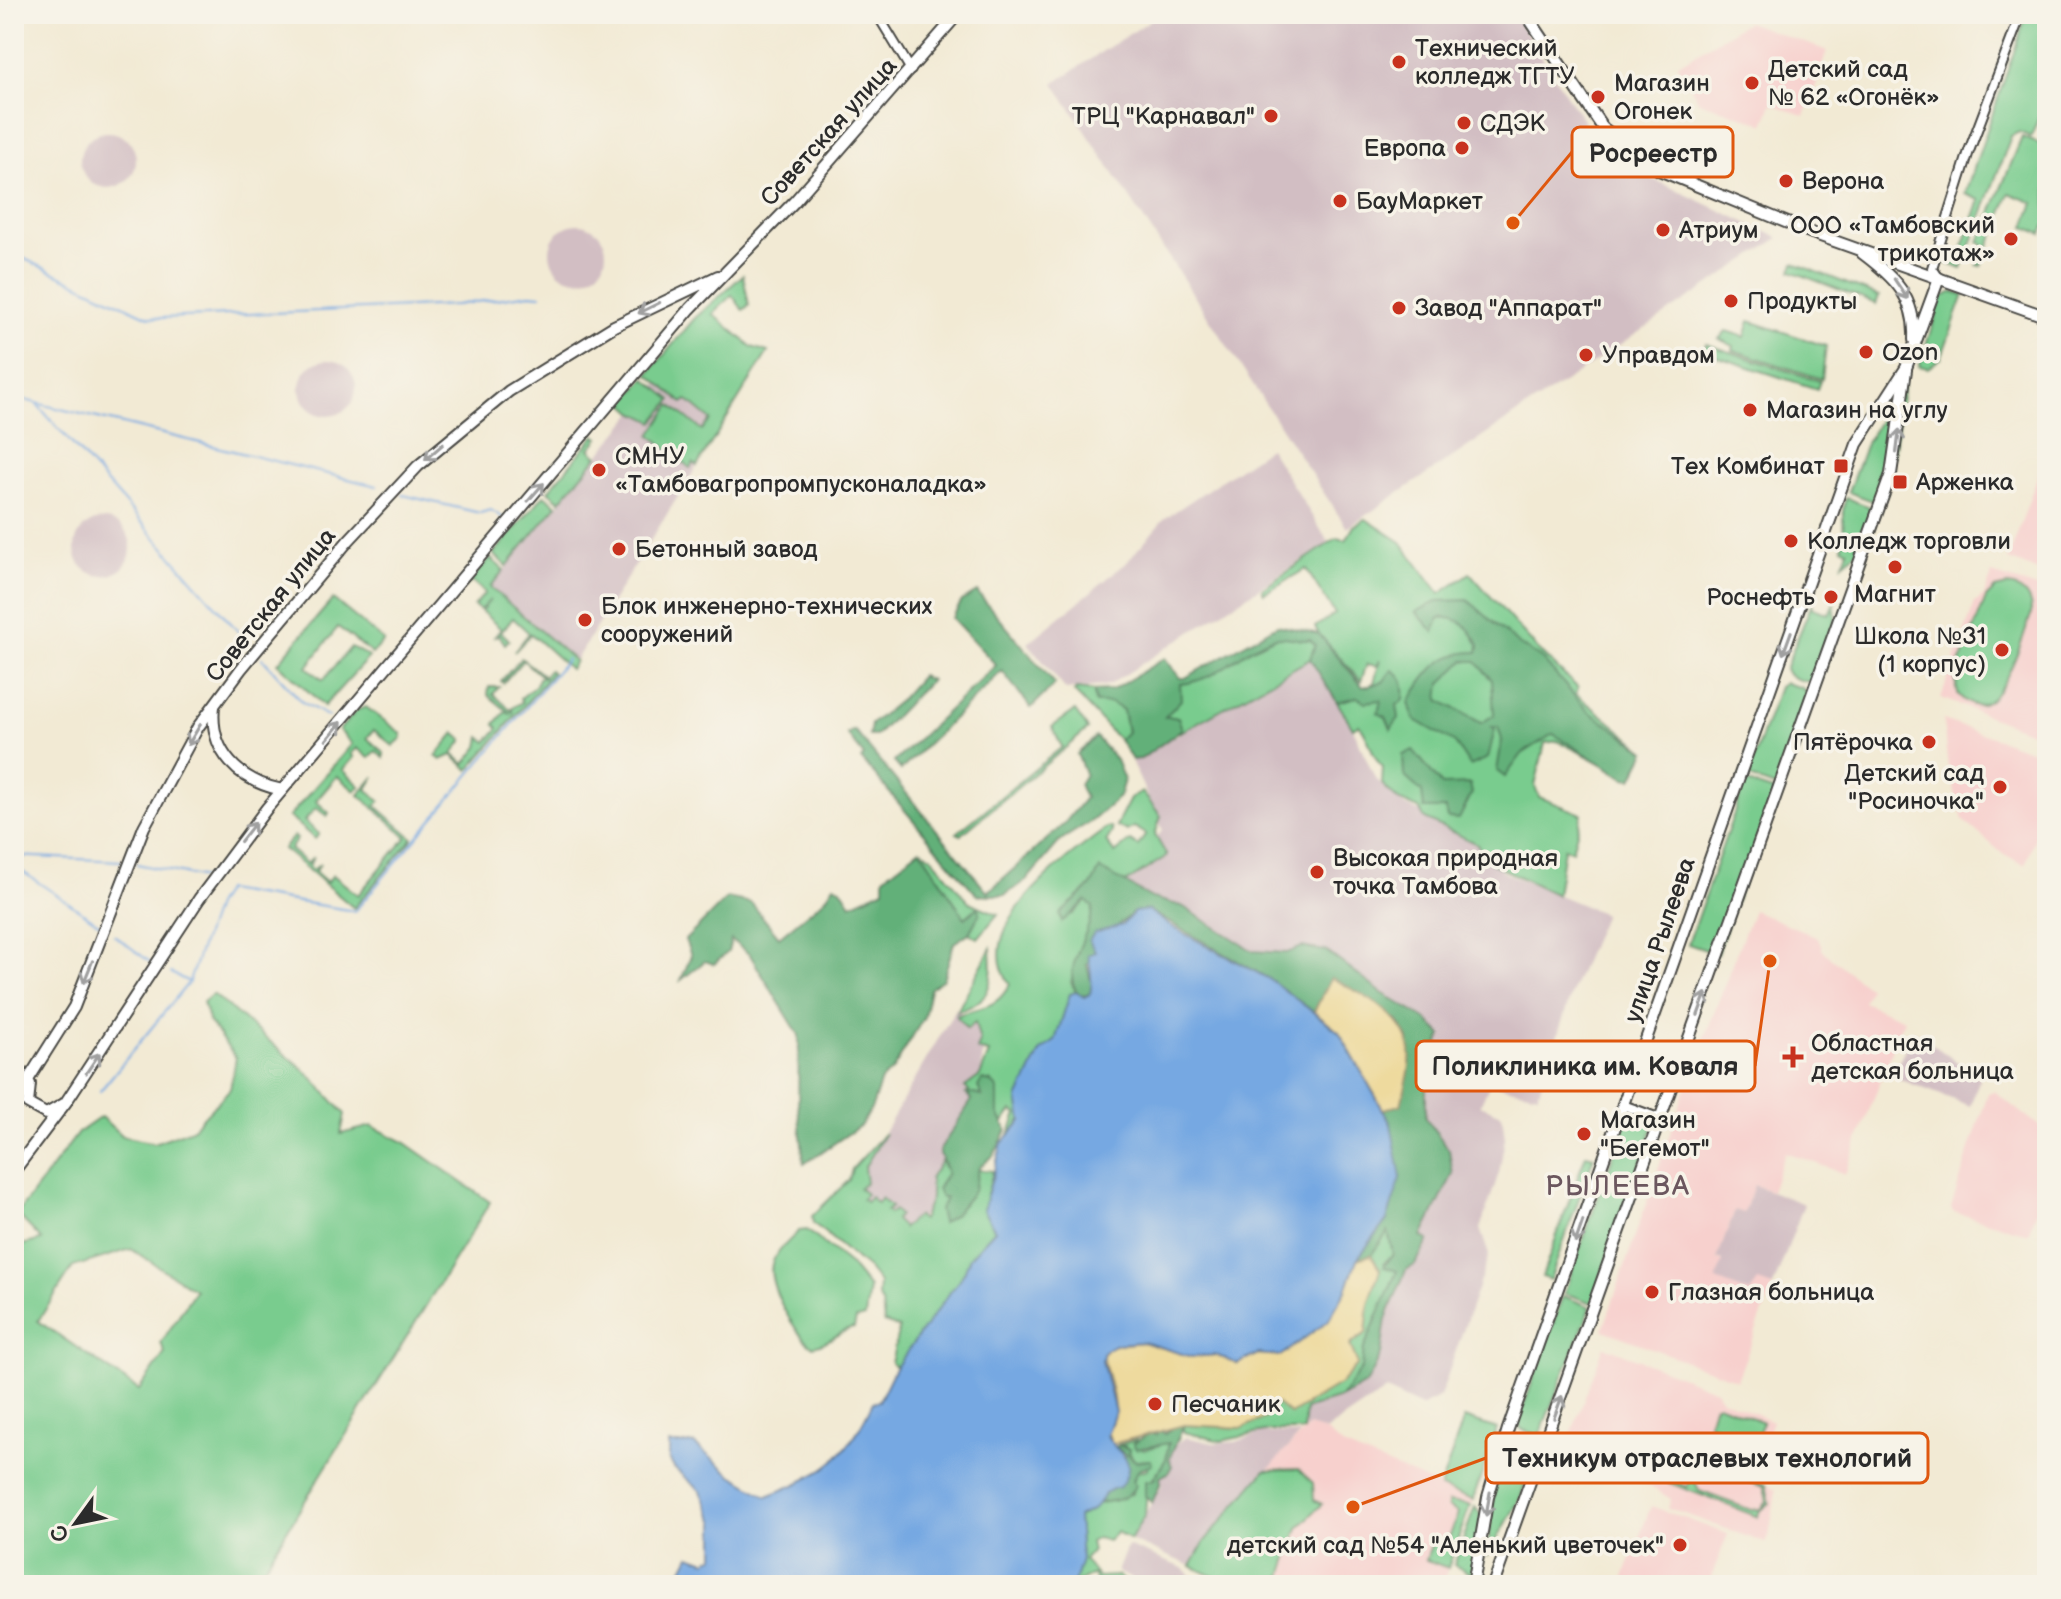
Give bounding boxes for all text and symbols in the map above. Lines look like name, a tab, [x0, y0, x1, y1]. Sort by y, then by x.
place label: Технический колледж ТГТУ	[1415, 34, 1575, 91]
street label: Советская улица	[755, 52, 903, 212]
marker: Технический колледж ТГТУ	[1390, 53, 1408, 71]
place label: Детский сад № 62 «Огонёк»	[1768, 55, 1940, 112]
place label: Магазин Огонек	[1614, 69, 1710, 126]
marker: Детский сад № 62 «Огонёк»	[1743, 74, 1761, 92]
marker: Магазин Огонек	[1589, 88, 1607, 106]
place label: ТРЦ "Карнавал"	[1072, 102, 1255, 131]
marker: ТРЦ "Карнавал"	[1262, 107, 1280, 125]
place label: СДЭК	[1480, 109, 1546, 138]
marker: СДЭК	[1455, 114, 1473, 132]
callout: Росреестр	[1572, 127, 1733, 177]
place label: Европа	[1364, 134, 1446, 163]
marker: Европа	[1453, 139, 1471, 157]
text: Росреестр	[1588, 139, 1718, 170]
place label: Верона	[1802, 167, 1884, 196]
marker: Верона	[1777, 172, 1795, 190]
place label: БауМаркет	[1356, 187, 1483, 216]
marker: БауМаркет	[1331, 192, 1349, 210]
place label: ООО «Тамбовский трикотаж»	[1790, 211, 1995, 268]
place label: Атриум	[1678, 216, 1759, 245]
marker: Атриум	[1654, 221, 1672, 239]
marker: ООО «Тамбовский трикотаж»	[2002, 230, 2020, 248]
one-way arrow	[1893, 277, 1909, 299]
place label: Продукты	[1747, 287, 1857, 316]
marker: Продукты	[1722, 292, 1740, 310]
place label: Завод "Аппарат"	[1415, 294, 1602, 323]
marker: Завод "Аппарат"	[1390, 299, 1408, 317]
one-way arrow	[638, 301, 662, 317]
place label: Ozon	[1882, 338, 1938, 367]
place label: Управдом	[1602, 341, 1715, 370]
marker: Ozon	[1857, 343, 1875, 361]
marker: Управдом	[1577, 346, 1595, 364]
place label: Магазин на углу	[1766, 396, 1948, 425]
marker: Магазин на углу	[1741, 401, 1759, 419]
one-way arrow	[1891, 429, 1906, 454]
place label: СМНУ «Тамбовагропромпусконаладка»	[615, 442, 987, 499]
one-way arrow	[424, 443, 444, 461]
place label: Тех Комбинат	[1671, 452, 1825, 481]
marker: Тех Комбинат	[1832, 457, 1850, 475]
marker: СМНУ «Тамбовагропромпусконаладка»	[590, 461, 608, 479]
place label: Арженка	[1915, 468, 2014, 497]
marker: Арженка	[1891, 473, 1909, 491]
one-way arrow	[527, 482, 545, 502]
street label: Советская улица	[200, 522, 342, 688]
place label: Колледж торговли	[1807, 527, 2011, 556]
marker: Колледж торговли	[1782, 532, 1800, 550]
place label: Бетонный завод	[635, 535, 818, 564]
marker: Бетонный завод	[610, 540, 628, 558]
marker: Магнит	[1886, 558, 1904, 576]
place label: Магнит	[1854, 580, 1936, 609]
place label: Роснефть	[1706, 583, 1815, 612]
marker: Роснефть	[1822, 588, 1840, 606]
place label: Блок инженерно-технических сооружений	[601, 592, 933, 649]
marker: Блок инженерно-технических сооружений	[576, 611, 594, 629]
place label: Школа №31 (1 корпус)	[1854, 622, 1986, 679]
one-way arrow	[1779, 631, 1794, 656]
marker: Школа №31 (1 корпус)	[1993, 641, 2011, 659]
one-way arrow	[325, 721, 343, 741]
one-way arrow	[186, 723, 202, 746]
place label: Пятёрочка	[1793, 728, 1913, 757]
marker: Пятёрочка	[1920, 733, 1938, 751]
place label: Детский сад "Росиночка"	[1844, 759, 1984, 816]
marker: Детский сад "Росиночка"	[1991, 778, 2009, 796]
one-way arrow	[239, 822, 256, 843]
place label: Высокая природная точка Тамбова	[1333, 844, 1558, 901]
street label: улица Рылеева	[1618, 854, 1702, 1026]
marker: Высокая природная точка Тамбова	[1308, 863, 1326, 881]
one-way arrow	[80, 959, 95, 984]
one-way arrow	[1696, 992, 1710, 1016]
place label: Областная детская больница	[1811, 1029, 2014, 1086]
callout: Поликлиника им. Коваля	[1416, 1041, 1755, 1091]
marker: Областная детская больница	[1782, 1046, 1804, 1068]
text: Поликлиника им. Коваля	[1432, 1052, 1738, 1083]
one-way arrow	[85, 1053, 101, 1075]
place label: Магазин "Бегемот"	[1600, 1106, 1710, 1163]
marker: Магазин "Бегемот"	[1575, 1125, 1593, 1143]
district label: РЫЛЕЕВА	[1545, 1170, 1691, 1203]
one-way arrow	[1571, 1219, 1586, 1244]
place label: Глазная больница	[1668, 1278, 1874, 1307]
marker: Глазная больница	[1643, 1283, 1661, 1301]
place label: Песчаник	[1171, 1390, 1281, 1419]
marker: Песчаник	[1146, 1395, 1164, 1413]
one-way arrow	[1552, 1395, 1567, 1420]
callout: Техникум отраслевых технологий	[1486, 1433, 1928, 1483]
text: Техникум отраслевых технологий	[1502, 1444, 1912, 1475]
north arrow	[36, 1483, 116, 1563]
one-way arrow	[1479, 1491, 1494, 1517]
text: С	[45, 1519, 76, 1547]
place label: детский сад №54 "Аленький цветочек"	[1227, 1531, 1664, 1560]
marker: детский сад №54 "Аленький цветочек"	[1671, 1536, 1689, 1554]

